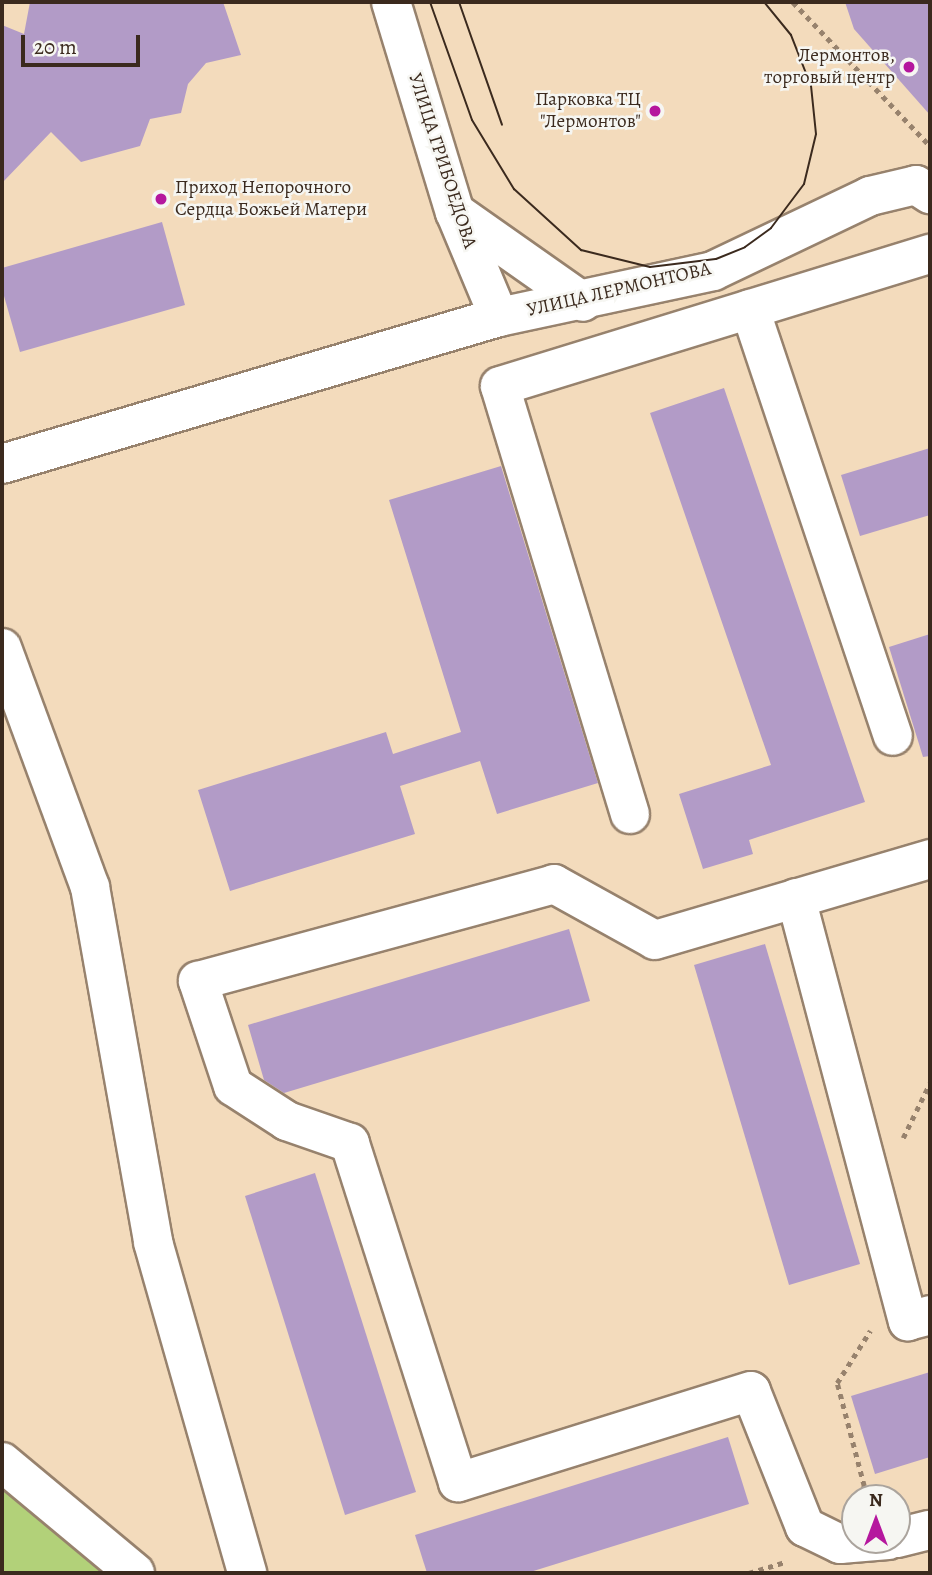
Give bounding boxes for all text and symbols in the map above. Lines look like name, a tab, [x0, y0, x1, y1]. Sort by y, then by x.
scale bar	[24, 21, 144, 65]
text: 20 m	[34, 33, 77, 61]
place label: Лермонтов, торговый центр	[764, 45, 895, 89]
marker: Лермонтов, торговый центр	[901, 59, 917, 75]
street label: УЛИЦА ГРИБОЕДОВА	[403, 71, 481, 251]
place label: Парковка ТЦ "Лермонтов"	[535, 89, 641, 133]
marker: Парковка ТЦ "Лермонтов"	[647, 103, 663, 119]
place label: Приход Непорочного Сердца Божьей Матери	[175, 177, 367, 221]
marker: Приход Непорочного Сердца Божьей Матери	[153, 191, 169, 207]
street label: УЛИЦА ЛЕРМОНТОВА	[525, 258, 713, 322]
north arrow	[841, 1484, 911, 1554]
text: N	[869, 1487, 883, 1513]

